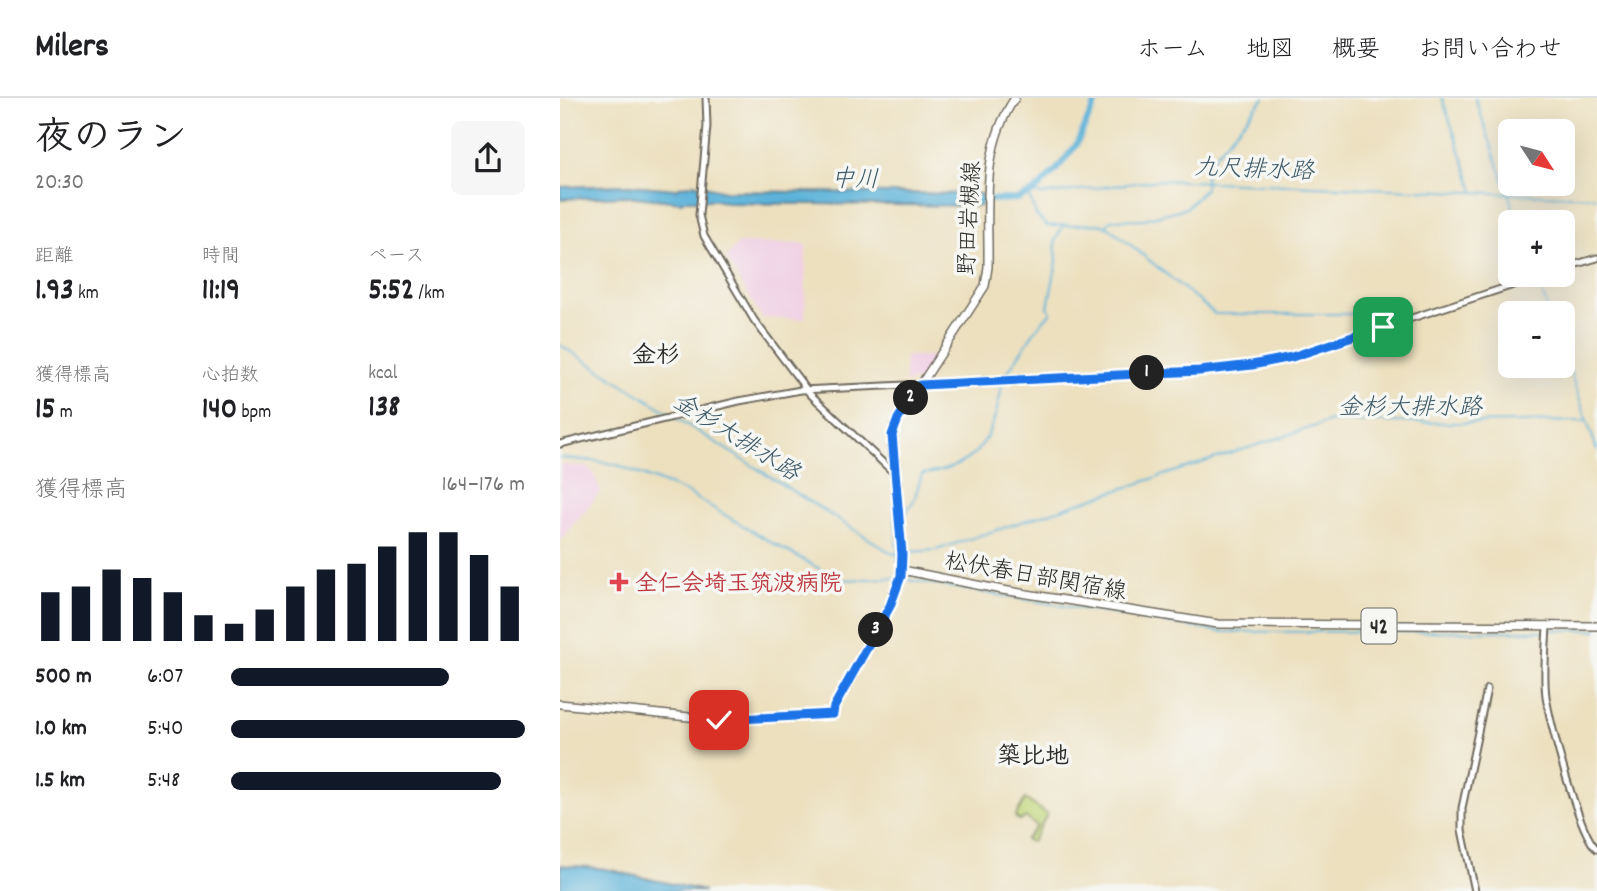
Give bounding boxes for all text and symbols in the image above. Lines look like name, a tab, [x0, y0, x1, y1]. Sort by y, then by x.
text: Milers	[35, 25, 109, 72]
text: ホーム	[1137, 34, 1208, 68]
text: 地図	[1246, 34, 1294, 68]
text: 概要	[1332, 34, 1380, 68]
text: お問い合わせ	[1418, 34, 1562, 68]
text: 夜のラン	[35, 113, 187, 168]
north arrow	[1498, 119, 1575, 196]
map controls	[1498, 119, 1575, 378]
button: share	[451, 121, 525, 195]
water label: 九尺排水路	[1193, 152, 1316, 190]
street label: 野田岩槻線	[952, 160, 991, 276]
water label: 中川	[831, 164, 879, 198]
text: 20:30	[35, 167, 84, 200]
button: +	[1498, 210, 1575, 287]
text: 距離	[35, 244, 73, 271]
text: 時間	[202, 244, 240, 271]
text: ペース	[368, 244, 424, 271]
text: 1.93	[35, 271, 74, 314]
text: 11:19	[202, 271, 240, 314]
text: 5:52	[368, 271, 414, 314]
text: km	[74, 281, 99, 308]
text: /km	[414, 281, 445, 308]
pin	[1353, 297, 1413, 357]
button: −	[1498, 301, 1575, 378]
icon: arrive	[1364, 308, 1402, 346]
district label: 金杉	[632, 340, 680, 374]
pin: 1	[1130, 356, 1164, 390]
text: 1	[1144, 359, 1149, 386]
text: kcal	[368, 361, 397, 388]
text: 獲得標高	[35, 363, 111, 390]
text: 心拍数	[202, 363, 259, 390]
pin: 2	[894, 380, 928, 416]
text: 2	[906, 384, 915, 411]
water label: 金杉大排水路	[665, 386, 807, 492]
text: 138	[368, 388, 400, 431]
text: 15	[35, 390, 55, 433]
text: 140	[202, 390, 237, 433]
water label: 金杉大排水路	[1338, 392, 1484, 426]
text: m	[55, 400, 73, 427]
text: bpm	[237, 400, 271, 427]
text: 164–176 m	[442, 469, 525, 502]
text: 獲得標高	[35, 475, 127, 508]
street label: 松伏春日部関宿線	[942, 546, 1129, 611]
place label: 全仁会埼玉筑波病院	[635, 569, 842, 602]
marker: 全仁会埼玉筑波病院	[609, 572, 629, 592]
road number: 42	[1362, 608, 1396, 644]
pin: 3	[858, 612, 894, 648]
text: 3	[871, 616, 880, 643]
text: 500 m	[35, 661, 92, 694]
text: 6:07	[147, 661, 183, 694]
pin	[689, 690, 749, 750]
icon: check	[700, 701, 738, 739]
text: 1.0 km	[35, 713, 87, 746]
text: 5:40	[147, 713, 184, 746]
district label: 築比地	[997, 741, 1069, 775]
text: 1.5 km	[35, 765, 85, 798]
text: 5:48	[147, 765, 180, 798]

